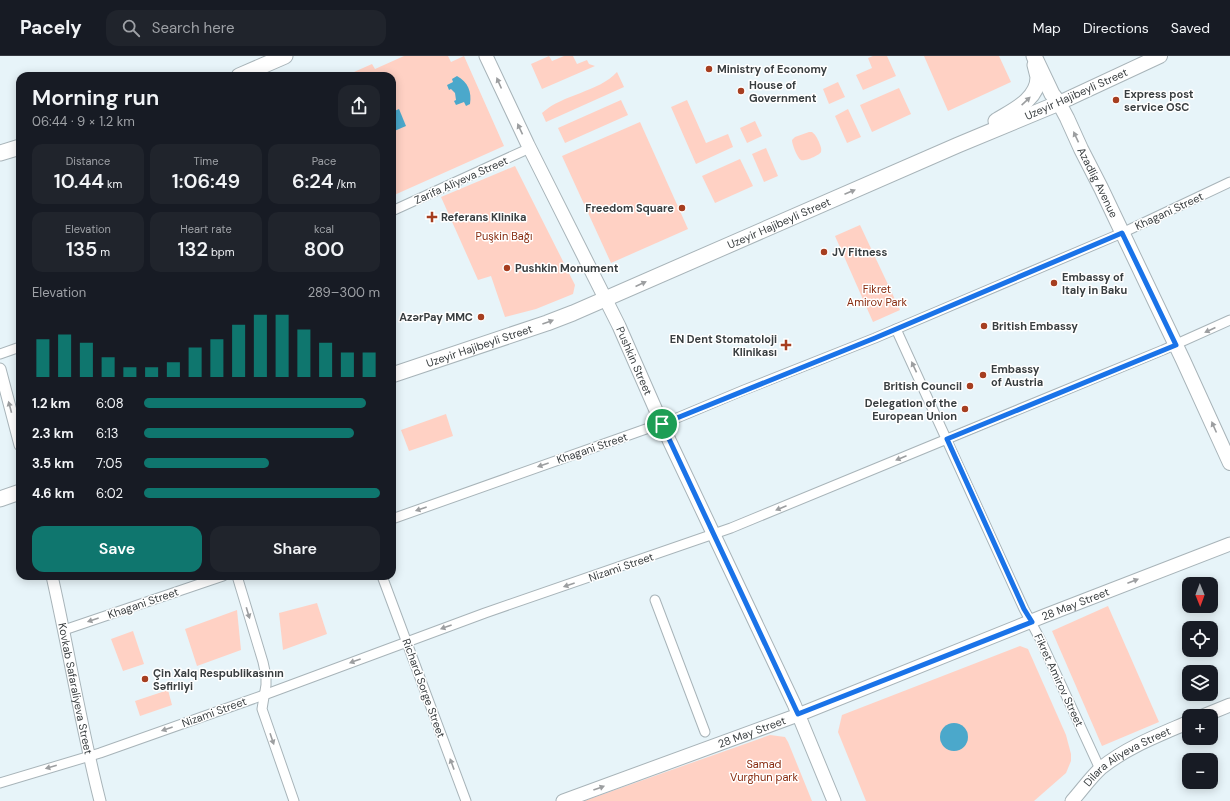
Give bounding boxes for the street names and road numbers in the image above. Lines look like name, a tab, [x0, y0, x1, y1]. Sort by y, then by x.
street label: Uzeyir Hajibeyli Street	[1022, 65, 1130, 123]
street label: Azadlig Avenue	[1074, 145, 1121, 220]
street label: Zarifa Aliyeva Street	[412, 153, 510, 207]
street label: Khagani Street	[1133, 189, 1205, 233]
street label: Uzeyir Hajibeyli Street	[725, 195, 833, 252]
street label: Uzeyir Hajibeyli Street	[424, 321, 534, 370]
street label: Pushkin Street	[613, 324, 655, 397]
street label: Khagani Street	[555, 429, 629, 467]
street label: Nizami Street	[587, 549, 655, 585]
street label: Khagani Street	[106, 584, 180, 622]
street label: 28 May Street	[1040, 585, 1111, 623]
street label: Kovkab Safaraliyeva Street	[55, 622, 96, 756]
street label: Fikret Amirov Street	[1031, 631, 1087, 729]
street label: Richard Sorge Street	[400, 636, 448, 740]
street label: Nizami Street	[180, 694, 248, 730]
street label: 28 May Street	[716, 713, 788, 751]
street label: Dilara Aliyeva Street	[1080, 724, 1173, 789]

